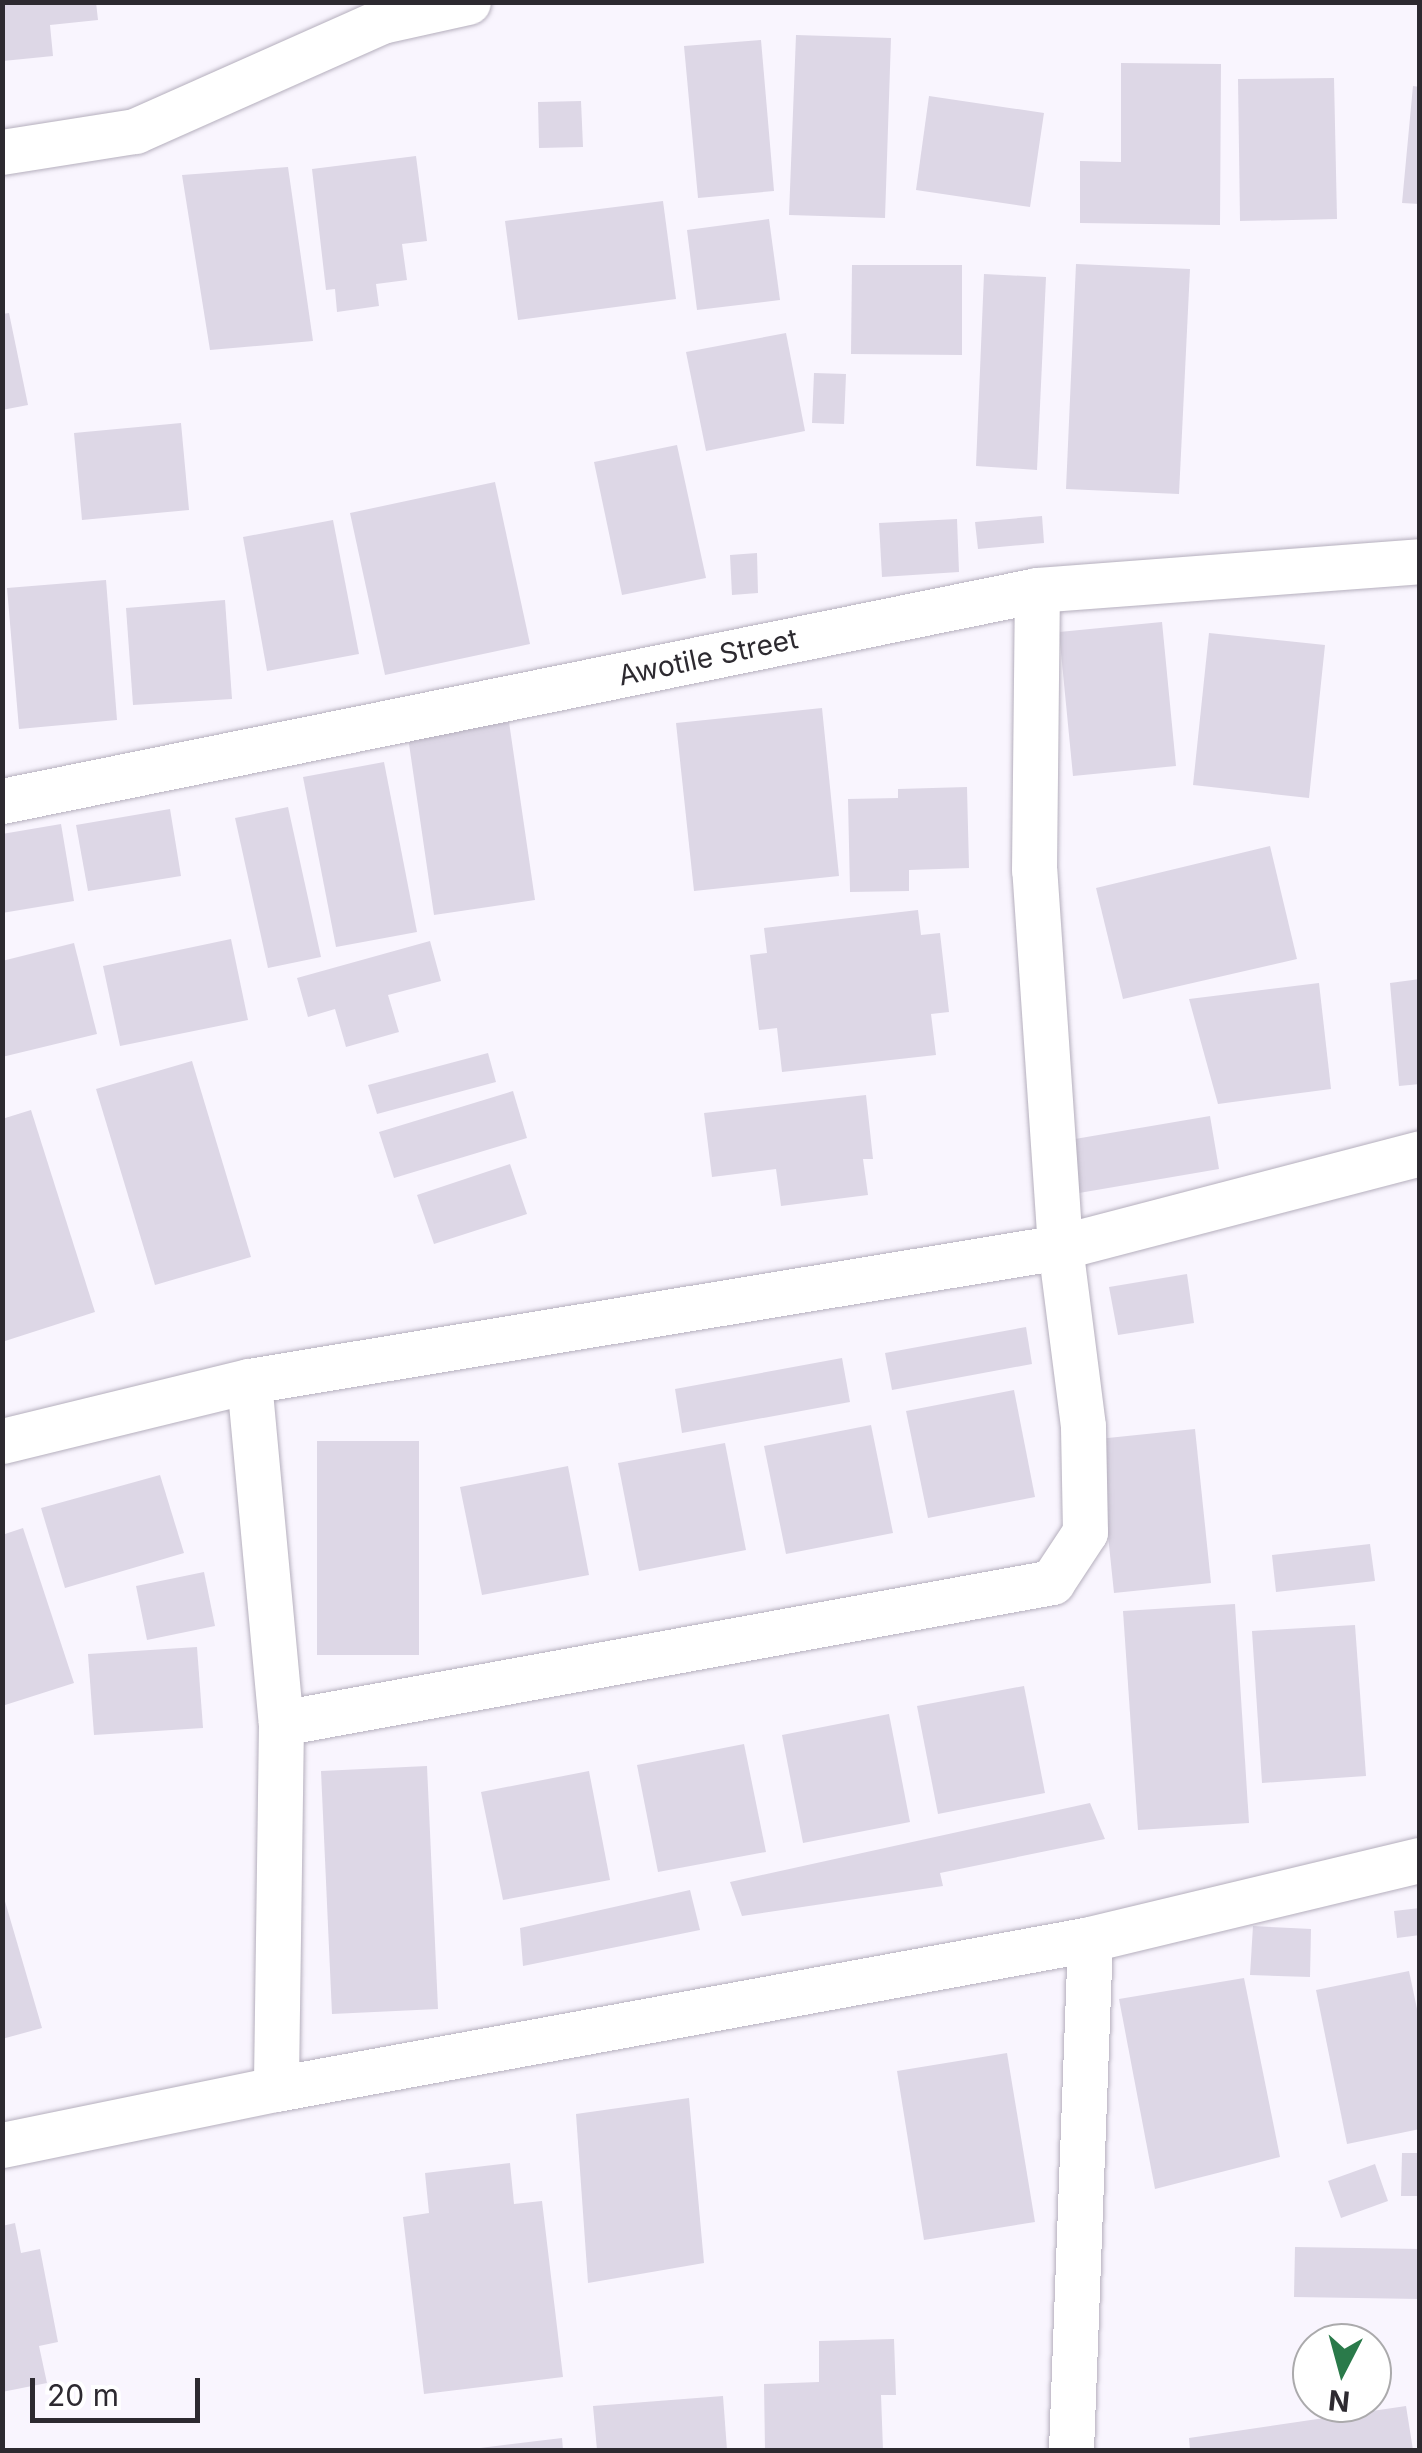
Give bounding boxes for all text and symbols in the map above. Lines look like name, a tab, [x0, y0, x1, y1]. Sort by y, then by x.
street label: Awotile Street	[615, 622, 801, 692]
north arrow	[1292, 2323, 1392, 2423]
scale bar	[35, 2358, 205, 2420]
text: 20 m	[47, 2377, 119, 2413]
text: N	[1327, 2383, 1351, 2419]

